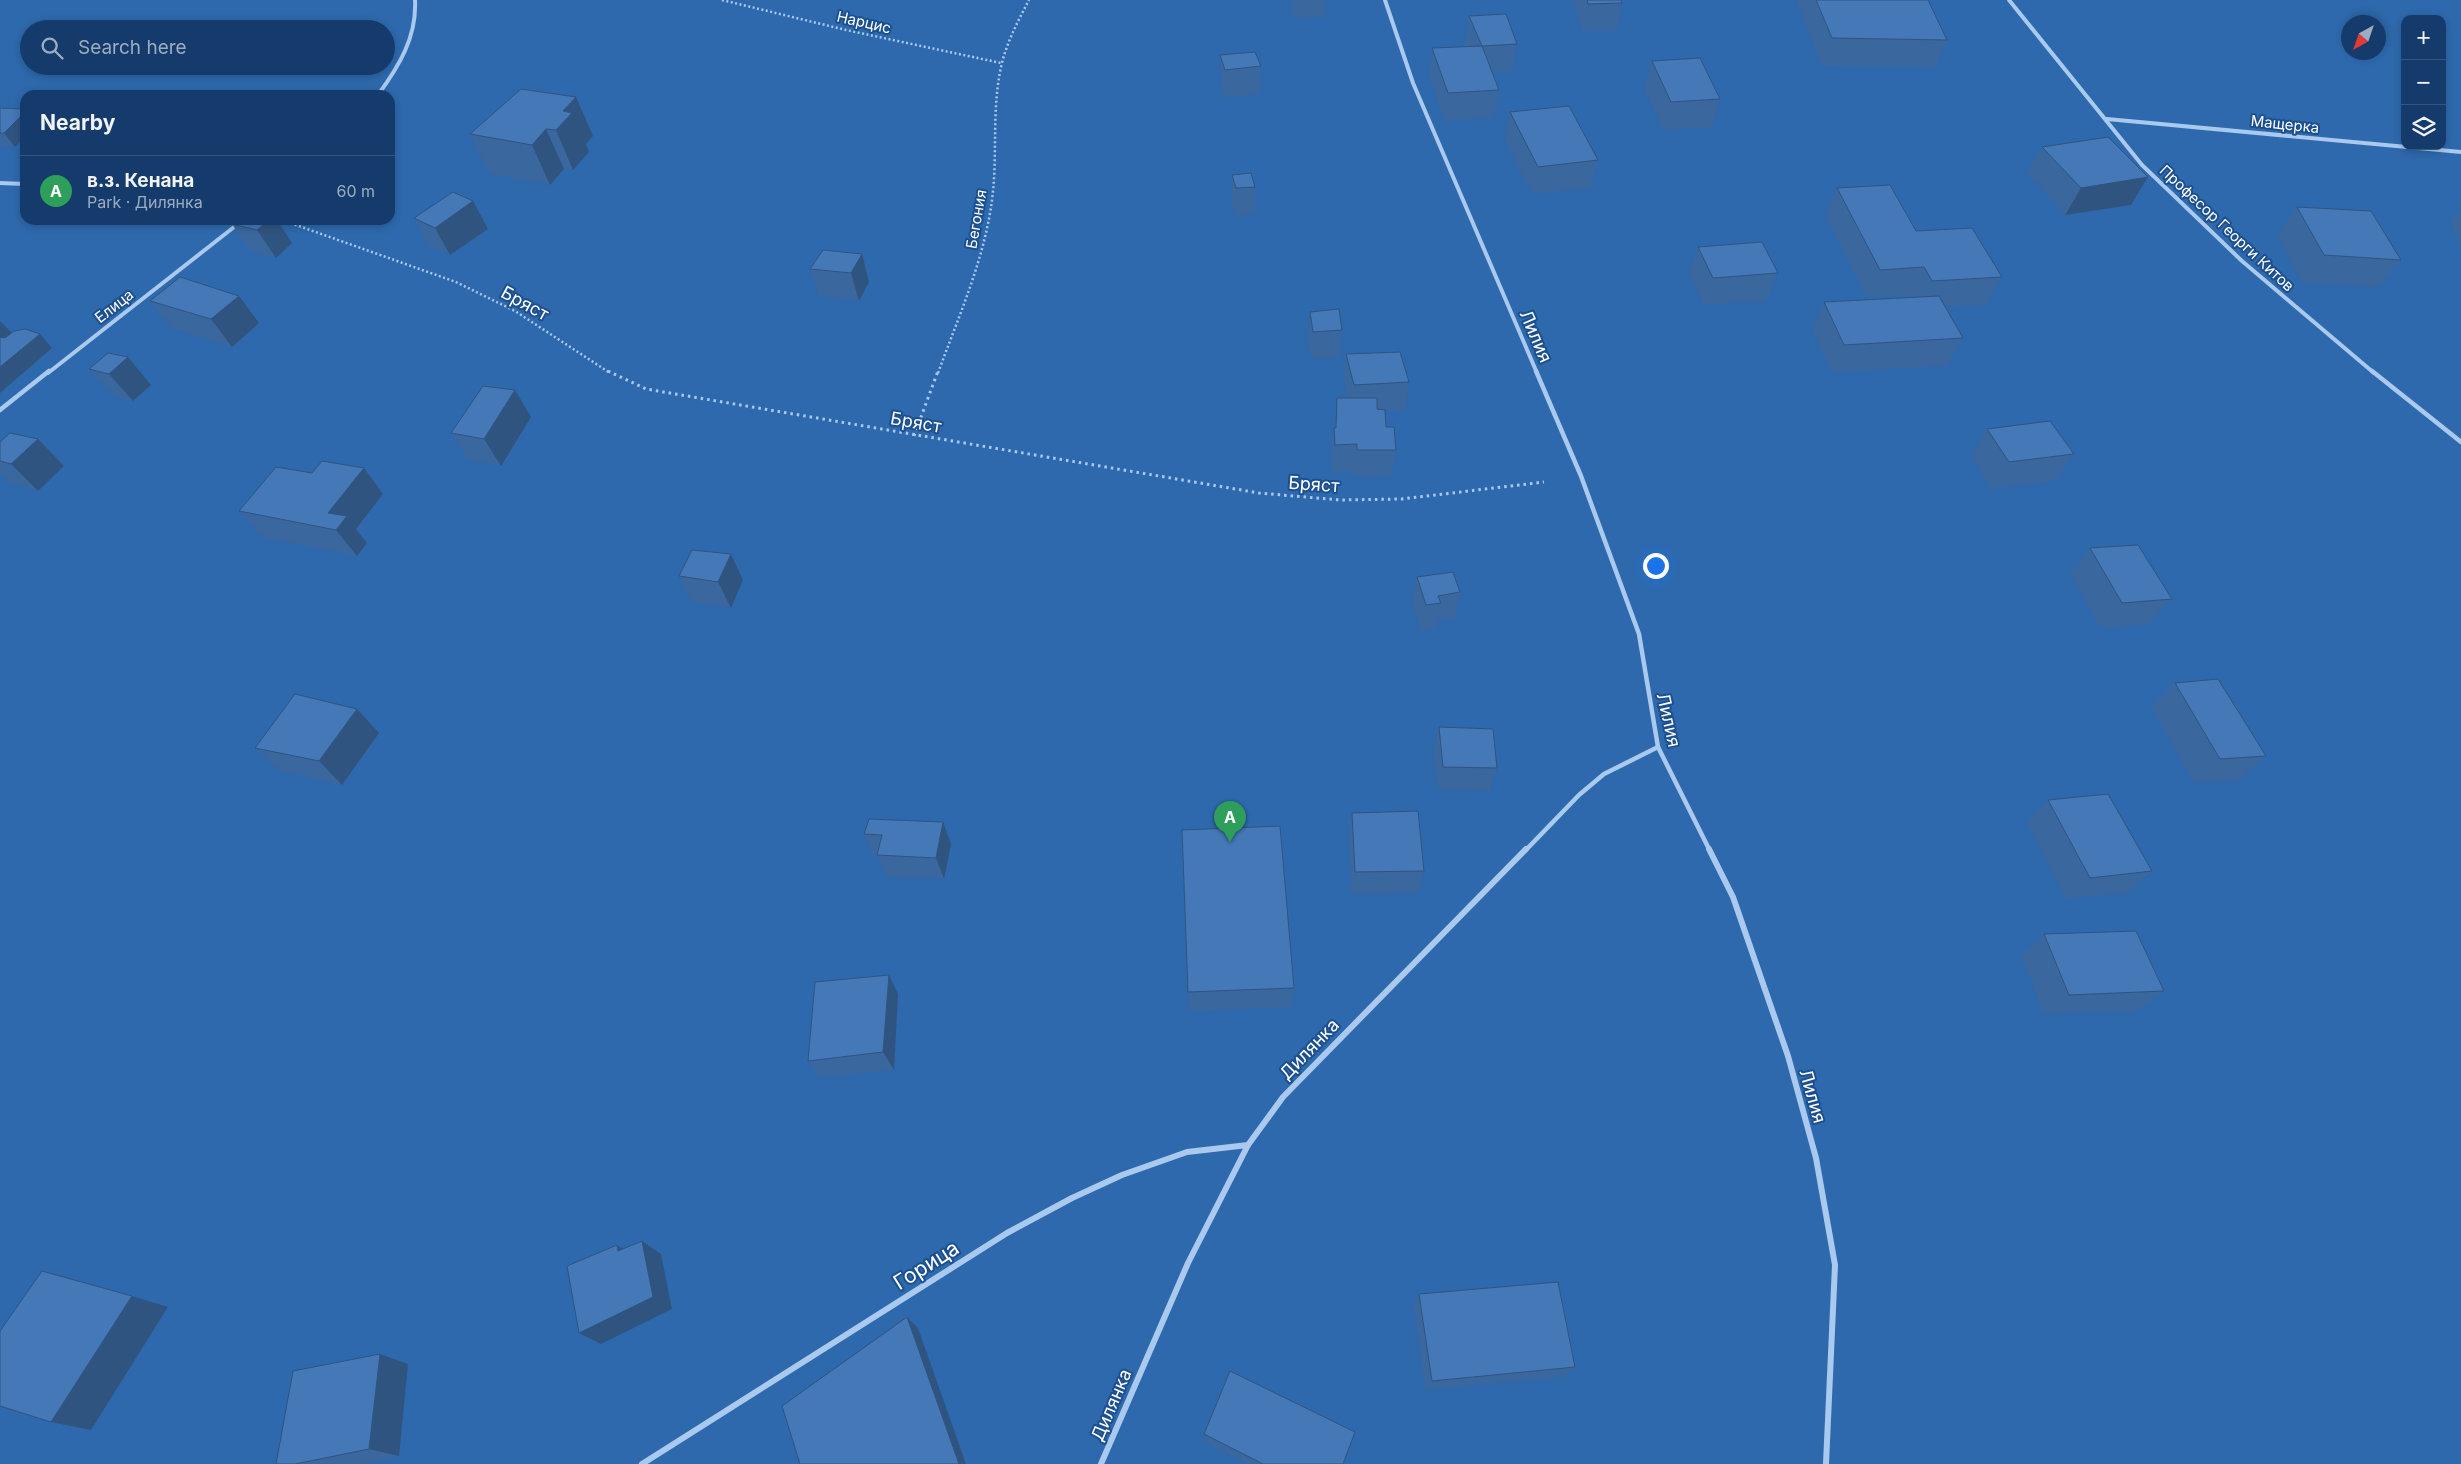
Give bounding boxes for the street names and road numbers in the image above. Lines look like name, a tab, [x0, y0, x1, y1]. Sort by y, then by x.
street label: Нарцис	[835, 7, 893, 37]
street label: Мащерка	[2250, 111, 2320, 137]
street label: Професор Георги Китов	[2156, 161, 2298, 295]
street label: Бегония	[961, 188, 991, 250]
street label: Бряст	[497, 281, 553, 325]
street label: Елица	[91, 285, 137, 327]
street label: Лилия	[1516, 307, 1556, 365]
street label: Бряст	[889, 407, 944, 437]
street label: Бряст	[1288, 472, 1341, 496]
street label: Лилия	[1653, 691, 1685, 749]
street label: Дилянка	[1275, 1014, 1343, 1084]
street label: Лилия	[1795, 1067, 1831, 1125]
street label: Горица	[889, 1235, 963, 1295]
street label: Дилянка	[1086, 1366, 1136, 1444]

